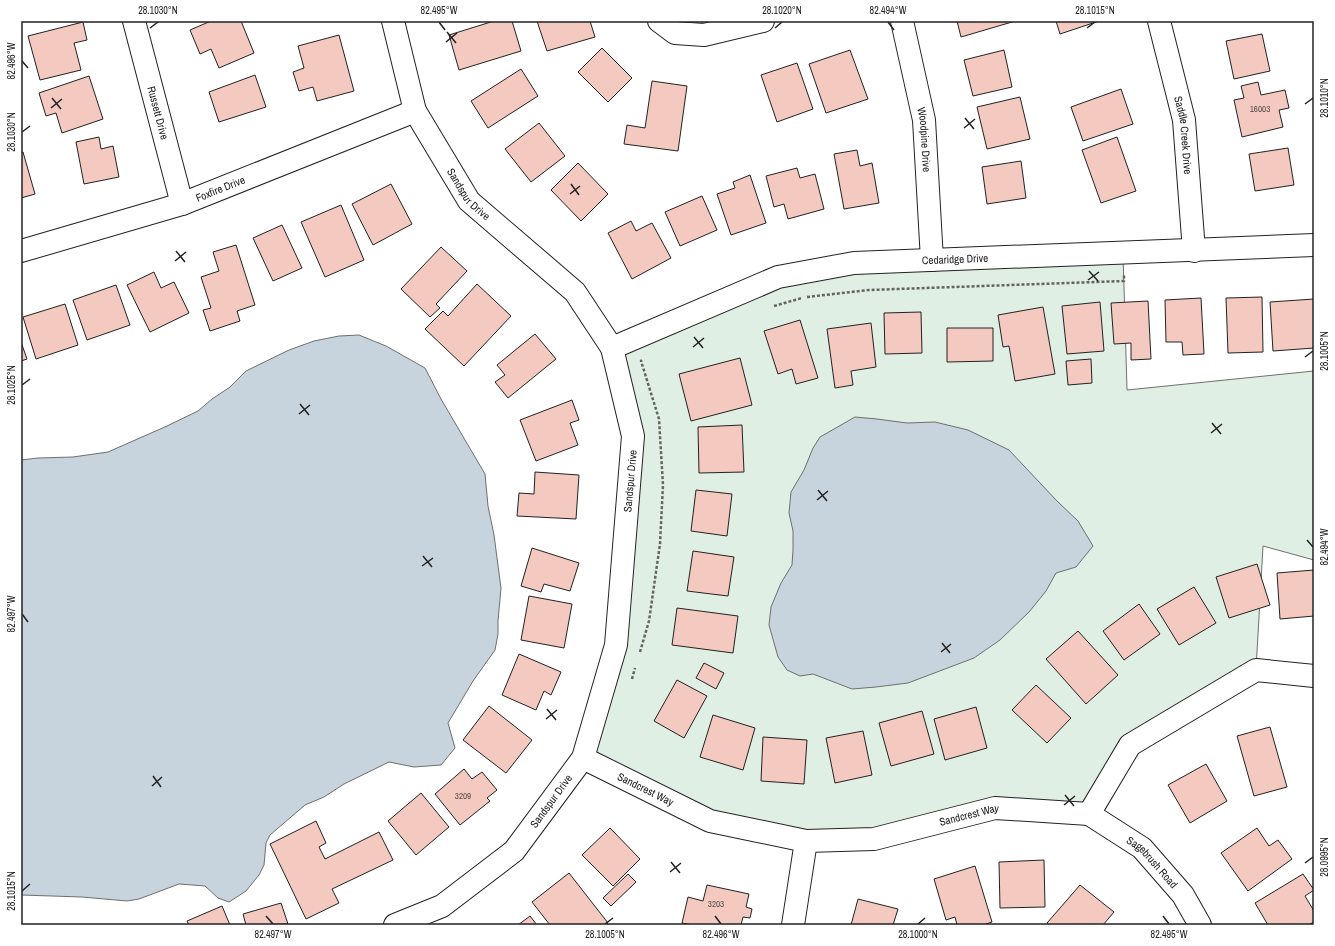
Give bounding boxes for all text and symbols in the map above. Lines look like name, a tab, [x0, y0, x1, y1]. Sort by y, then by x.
text: 28.1030°N	[138, 4, 178, 17]
text: 82.495°W	[421, 4, 458, 17]
text: 28.1020°N	[762, 4, 802, 17]
text: 82.494°W	[870, 4, 907, 17]
text: 28.1015°N	[1075, 4, 1115, 17]
text: 82.496°W	[5, 42, 18, 79]
text: 28.1010°N	[1318, 78, 1331, 118]
street label: Russett Drive	[144, 85, 172, 141]
street label: Saddle Creek Drive	[1171, 94, 1195, 175]
house number: 16003	[1250, 103, 1270, 115]
street label: Woodpine Drive	[914, 106, 934, 172]
text: 28.1030°N	[5, 112, 18, 152]
street label: Sandspur Drive	[444, 166, 493, 223]
street label: Foxfire Drive	[194, 173, 247, 205]
street label: Cedaridge Drive	[922, 251, 989, 267]
text: 28.1005°N	[1318, 331, 1331, 371]
text: 28.1025°N	[5, 365, 18, 405]
street label: Sandspur Drive	[620, 449, 640, 513]
text: 82.494°W	[1318, 528, 1331, 565]
text: 82.497°W	[5, 595, 18, 632]
street label: Sandcrest Way	[615, 769, 677, 809]
street label: Sandspur Drive	[527, 772, 575, 830]
house number: 3209	[455, 790, 471, 802]
street label: Sandcrest Way	[938, 801, 1000, 829]
street label: Sagebrush Road	[1124, 833, 1181, 891]
text: 28.0995°N	[1318, 837, 1331, 877]
text: 28.1015°N	[5, 871, 18, 911]
house number: 3203	[708, 898, 724, 910]
text: 82.497°W	[255, 928, 292, 941]
text: 28.1005°N	[585, 928, 625, 941]
text: 82.496°W	[703, 928, 740, 941]
text: 28.1000°N	[898, 928, 938, 941]
text: 82.495°W	[1151, 928, 1188, 941]

